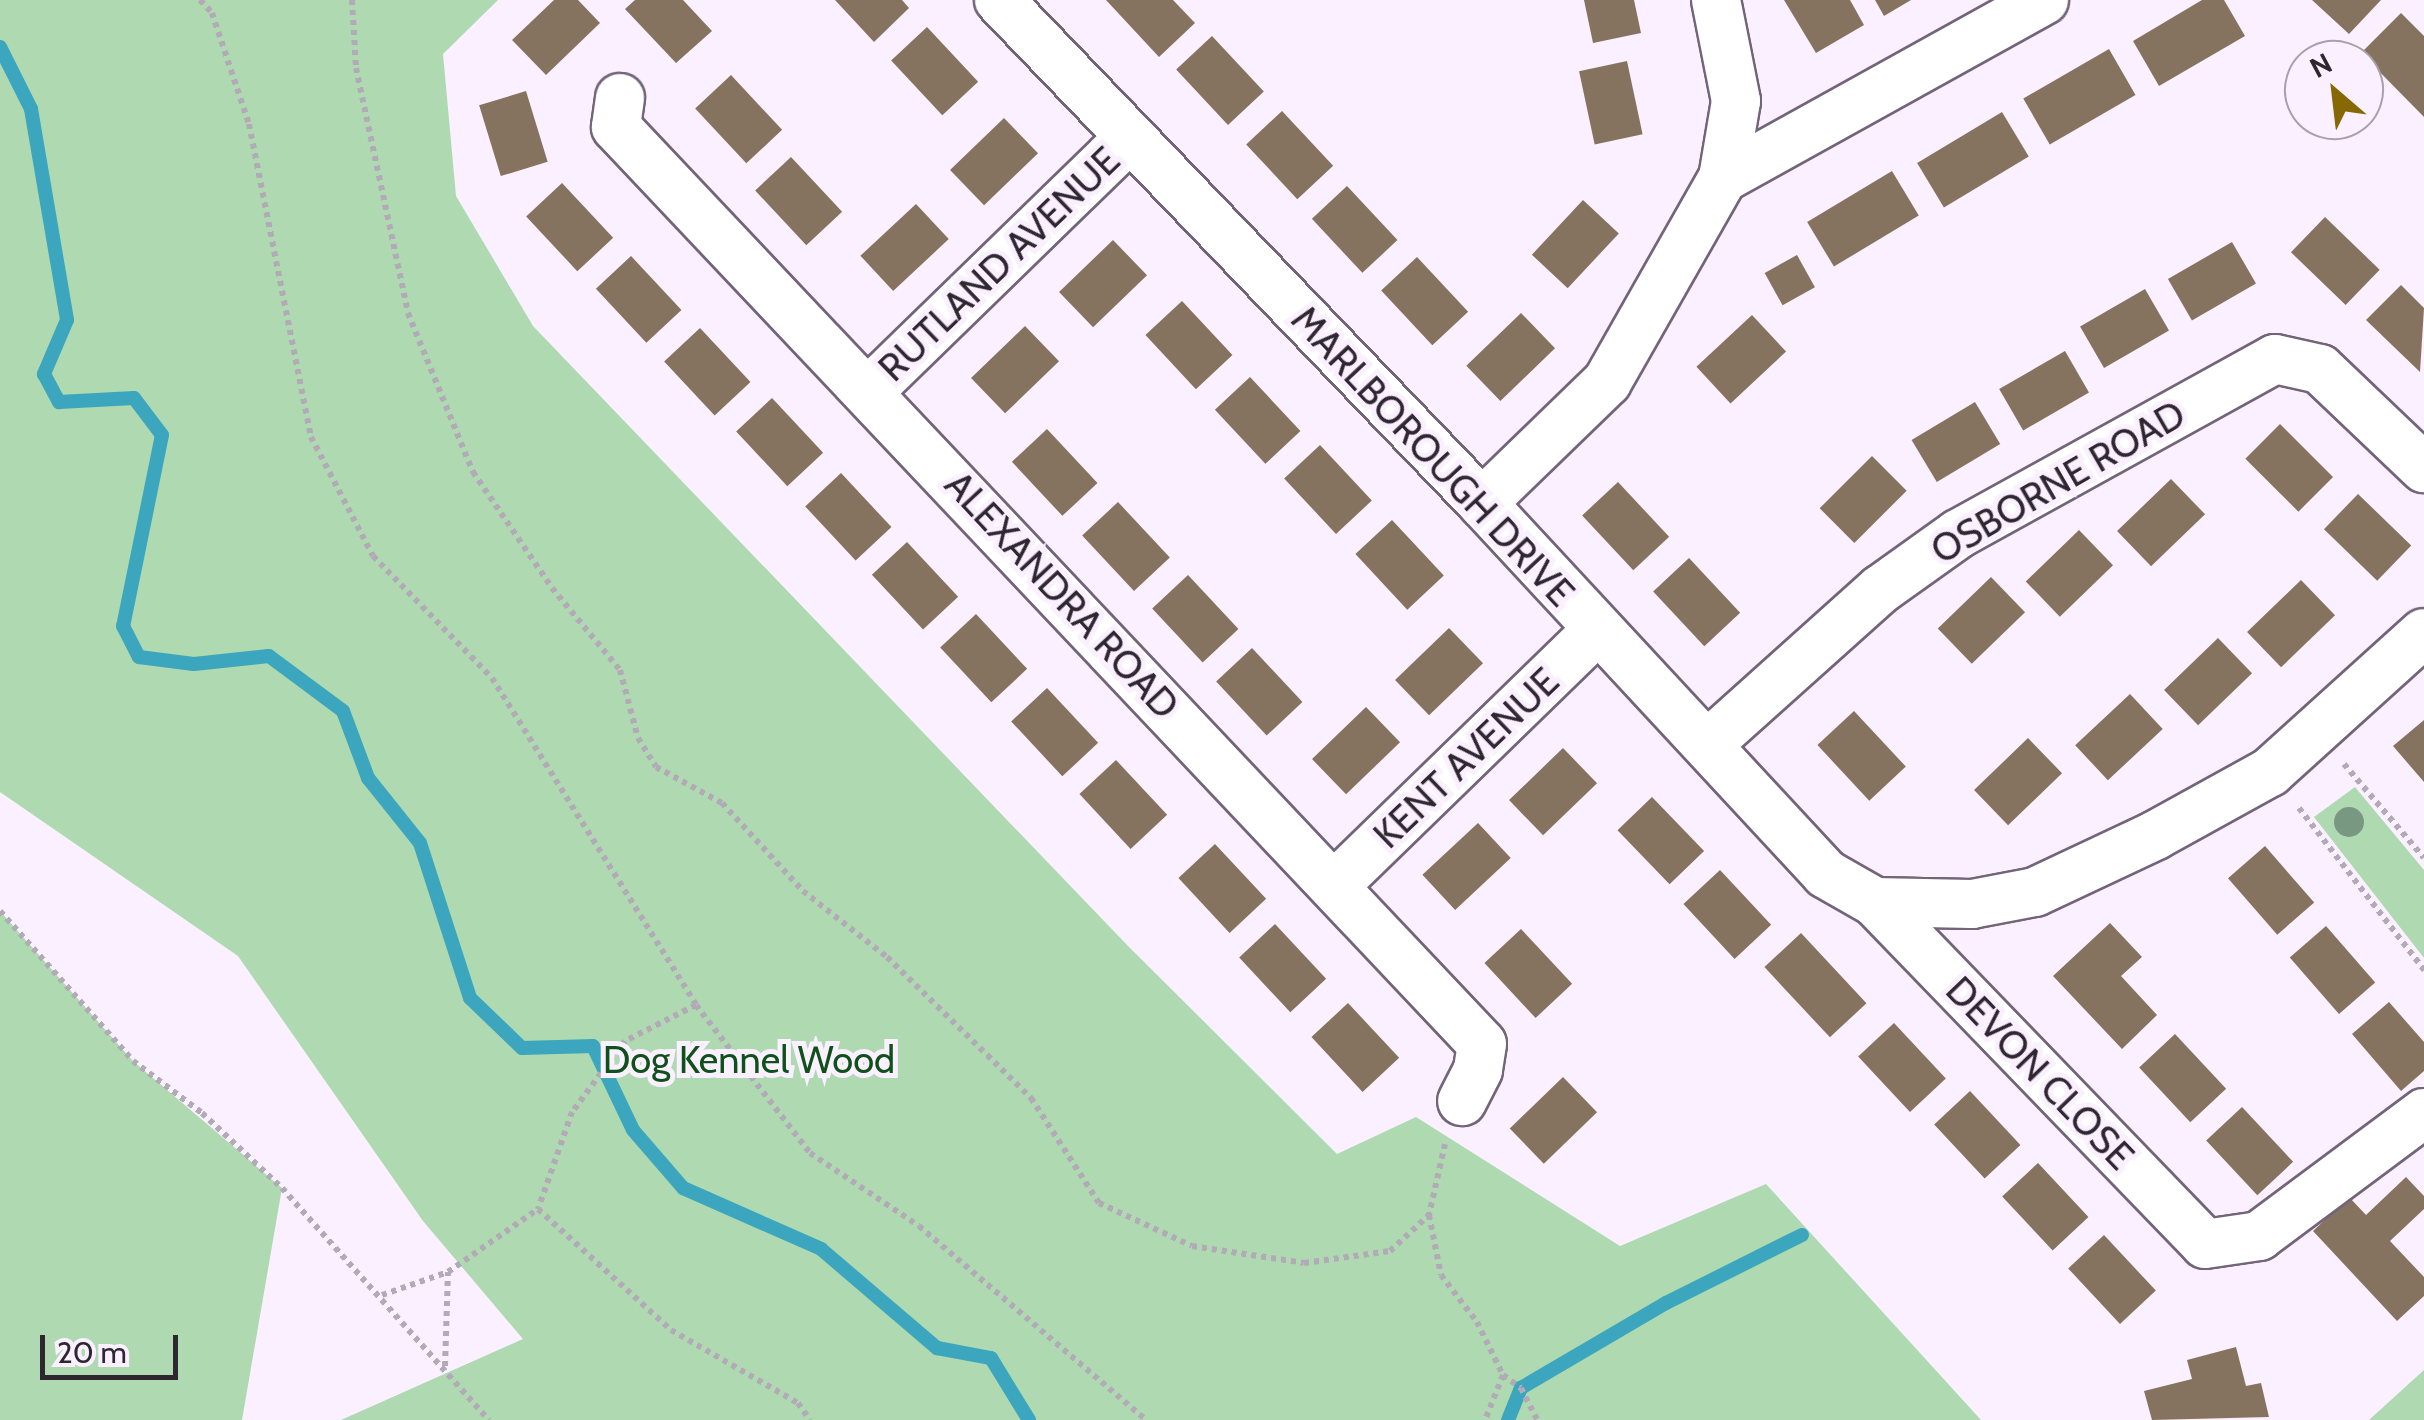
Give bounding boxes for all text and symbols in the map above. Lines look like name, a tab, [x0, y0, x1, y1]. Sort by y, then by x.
north arrow	[2284, 40, 2384, 140]
text: N	[2304, 46, 2338, 85]
street label: RUTLAND AVENUE	[869, 137, 1129, 391]
street label: MARLBOROUGH DRIVE	[1282, 297, 1584, 615]
street label: OSBORNE ROAD	[1923, 391, 2193, 573]
street label: ALEXANDRA ROAD	[936, 462, 1188, 728]
street label: KENT AVENUE	[1364, 659, 1568, 857]
street label: DEVON CLOSE	[1937, 967, 2143, 1179]
park label: Dog Kennel Wood	[603, 1037, 895, 1083]
scale bar	[45, 1315, 182, 1377]
text: 20 m	[57, 1334, 127, 1371]

